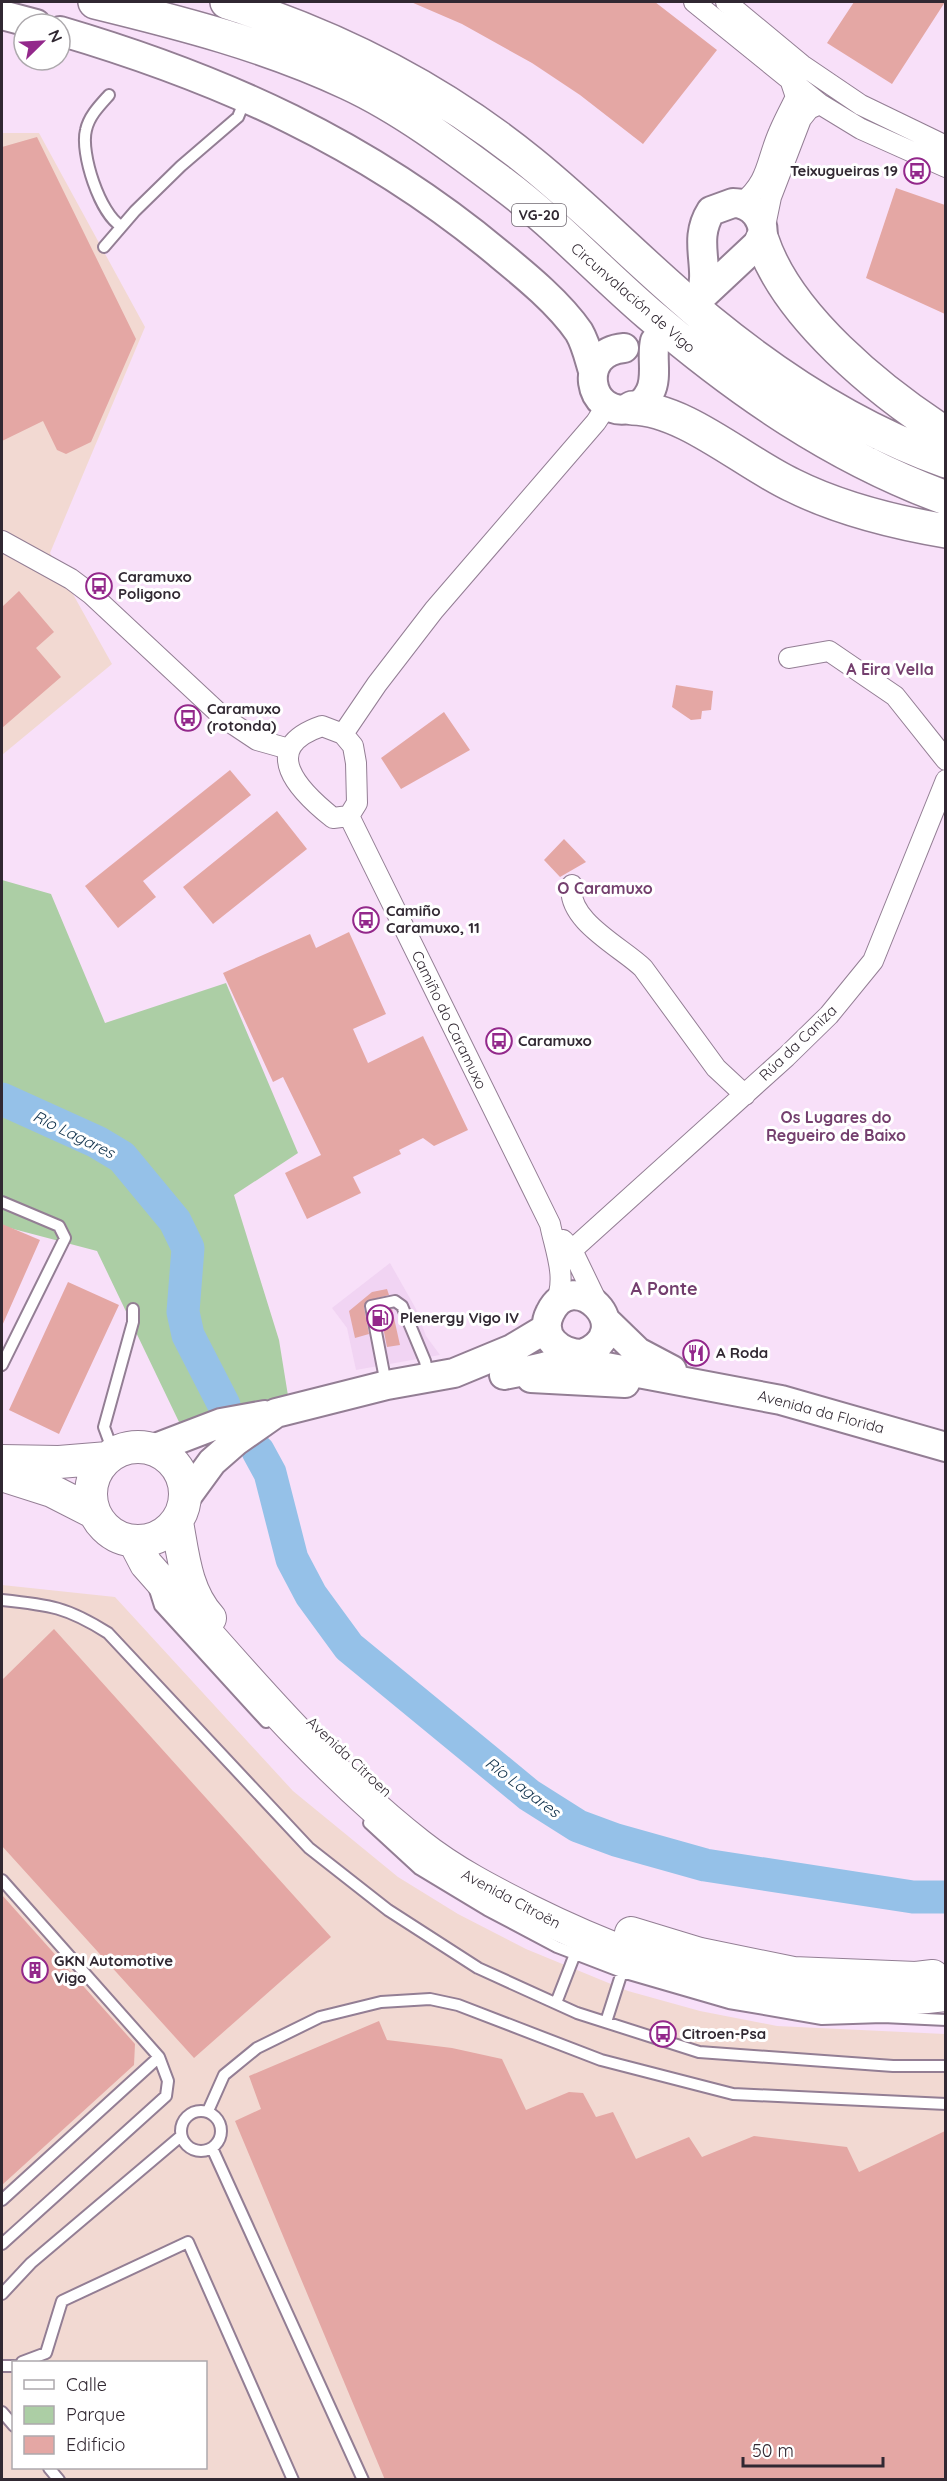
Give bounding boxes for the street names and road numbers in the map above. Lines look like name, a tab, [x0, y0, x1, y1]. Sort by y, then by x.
road number: VG-20	[512, 204, 566, 226]
street label: Circunvalación de Vigo	[567, 238, 699, 357]
street label: Camiño do Caramuxo	[408, 947, 491, 1092]
street label: Rúa da Caniza	[755, 1001, 841, 1085]
street label: Avenida da Florida	[756, 1386, 886, 1438]
street label: Avenida Citroen	[303, 1712, 396, 1801]
street label: Avenida Citroën	[458, 1864, 564, 1933]

